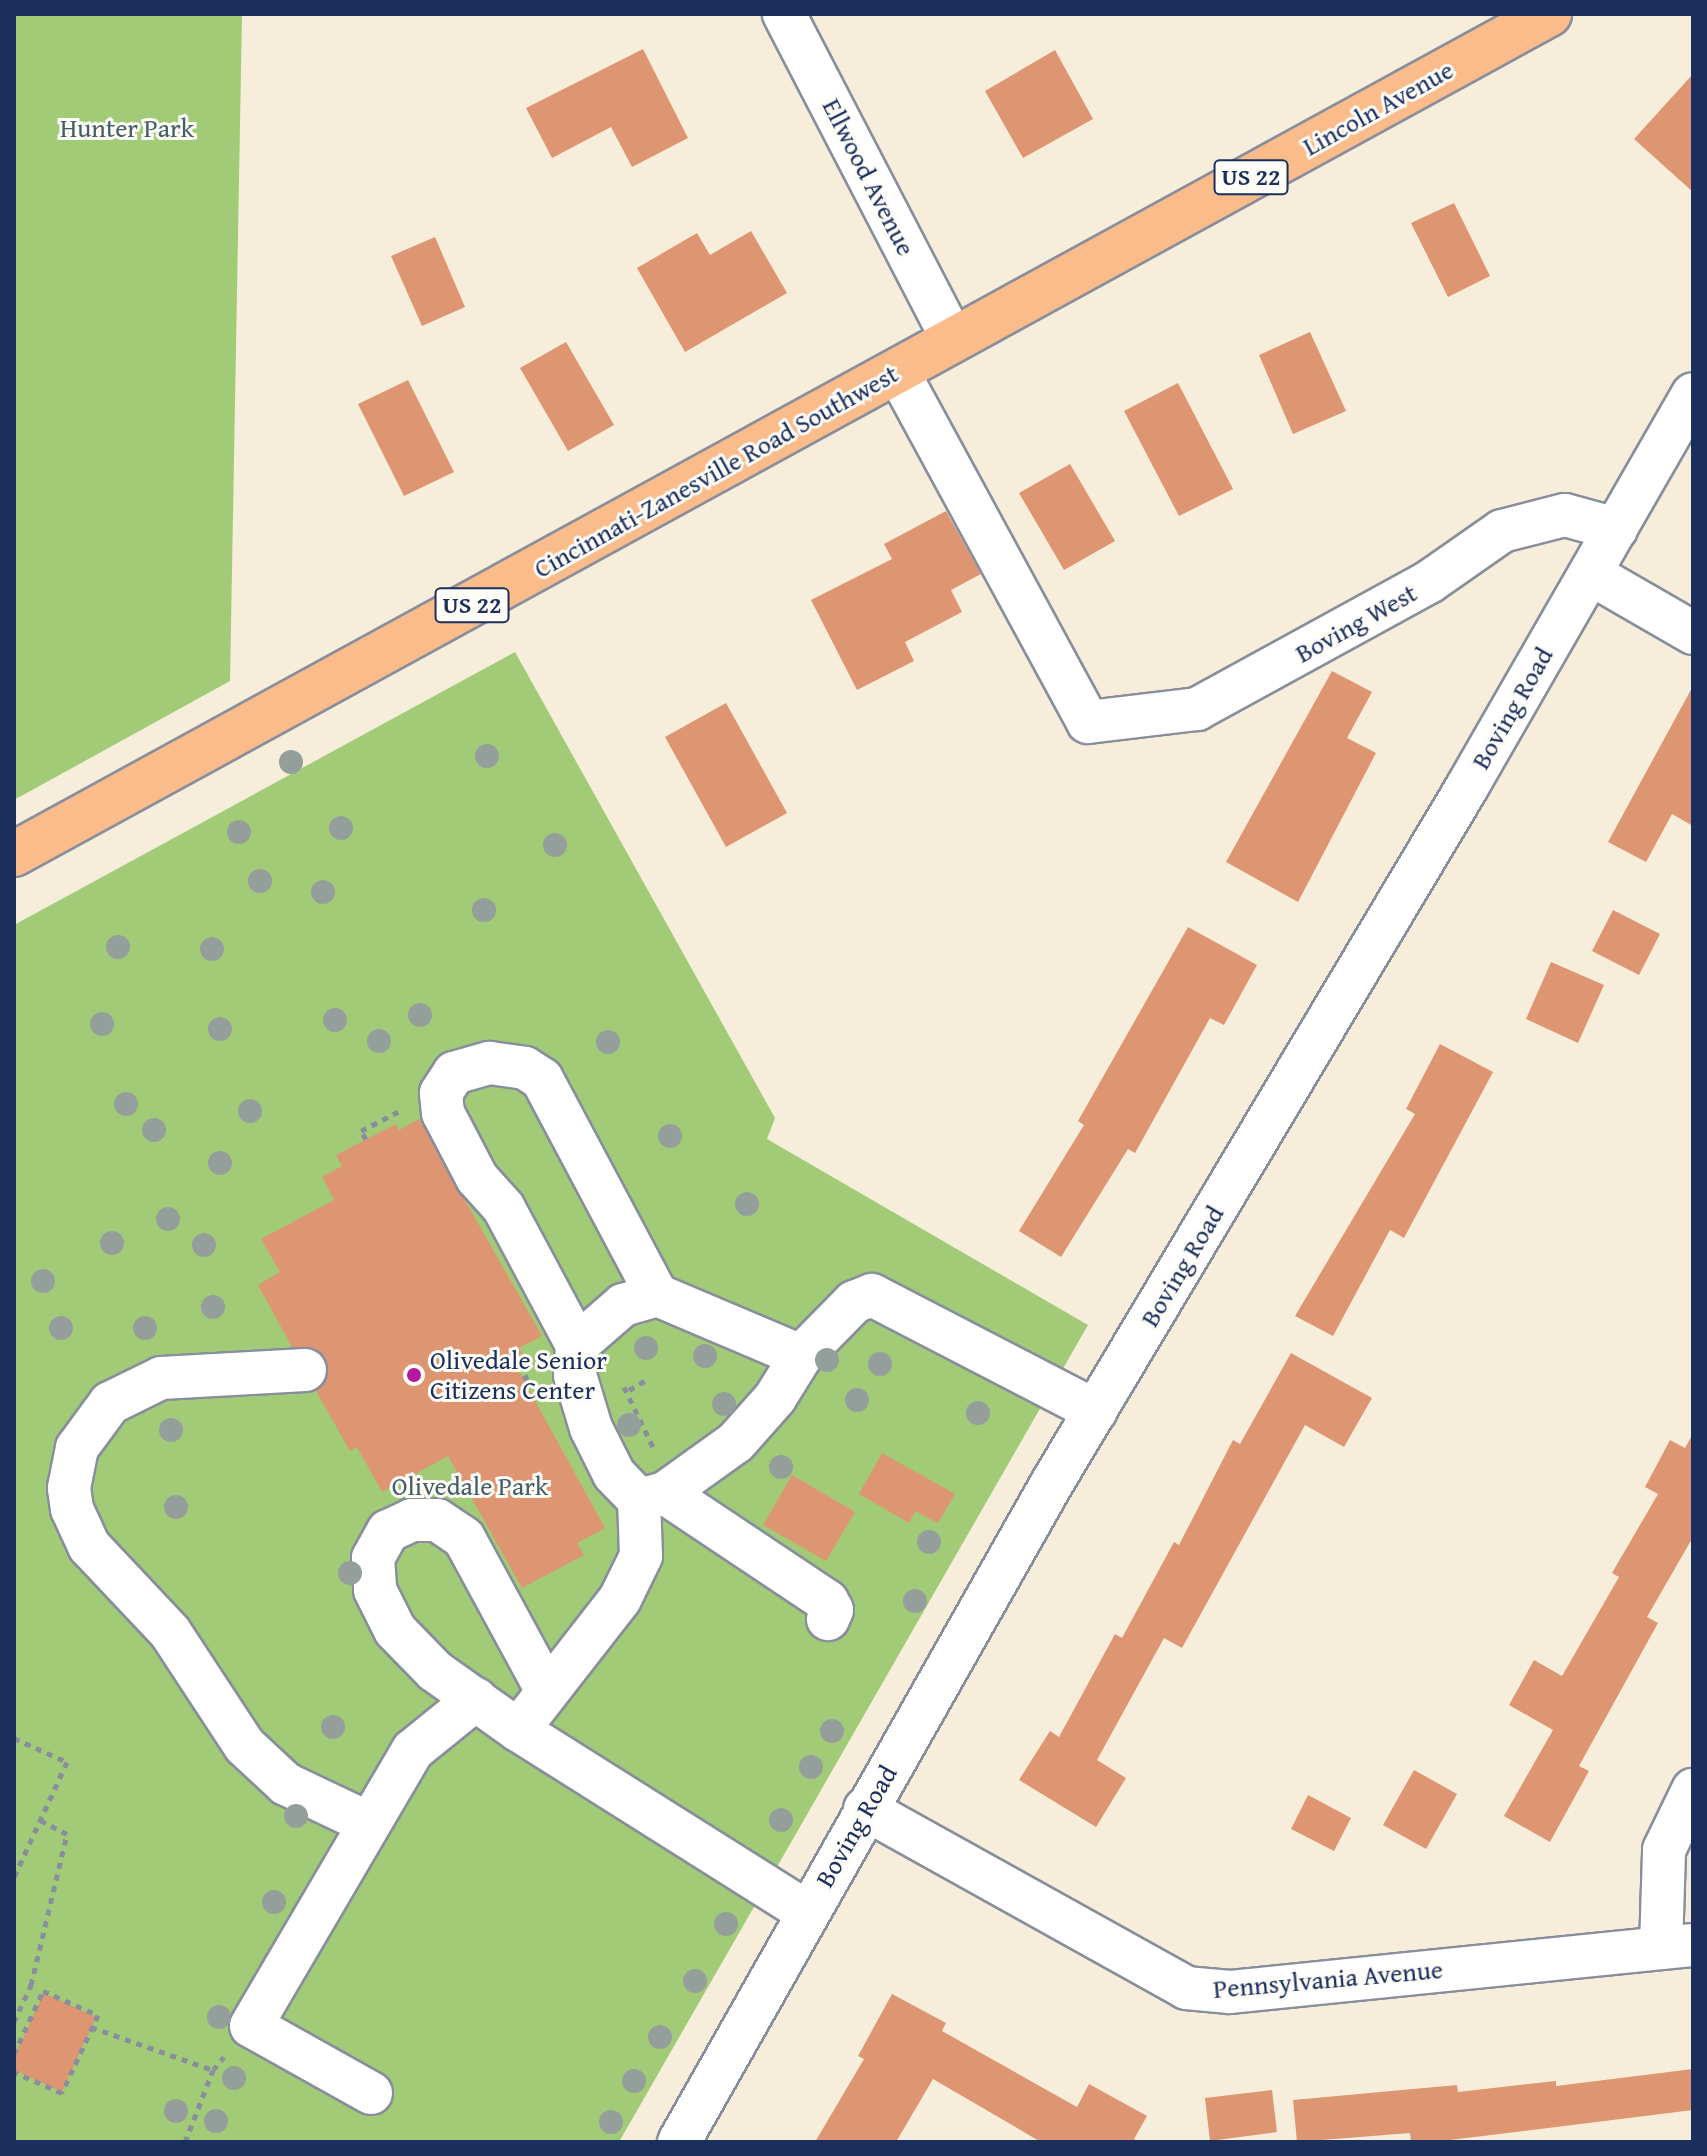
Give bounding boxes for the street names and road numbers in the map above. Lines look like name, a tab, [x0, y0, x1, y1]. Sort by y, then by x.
street label: Lincoln Avenue	[1297, 54, 1459, 162]
street label: Ellwood Avenue	[816, 93, 922, 261]
road number: US 22	[1213, 157, 1289, 197]
street label: Cincinnati-Zanesville Road Southwest	[529, 358, 903, 584]
street label: Boving West	[1290, 577, 1422, 669]
road number: US 22	[434, 585, 510, 625]
street label: Boving Road	[1465, 642, 1559, 774]
street label: Boving Road	[1134, 1200, 1230, 1332]
street label: Boving Road	[809, 1760, 903, 1892]
street label: Pennsylvania Avenue	[1212, 1953, 1444, 2005]

